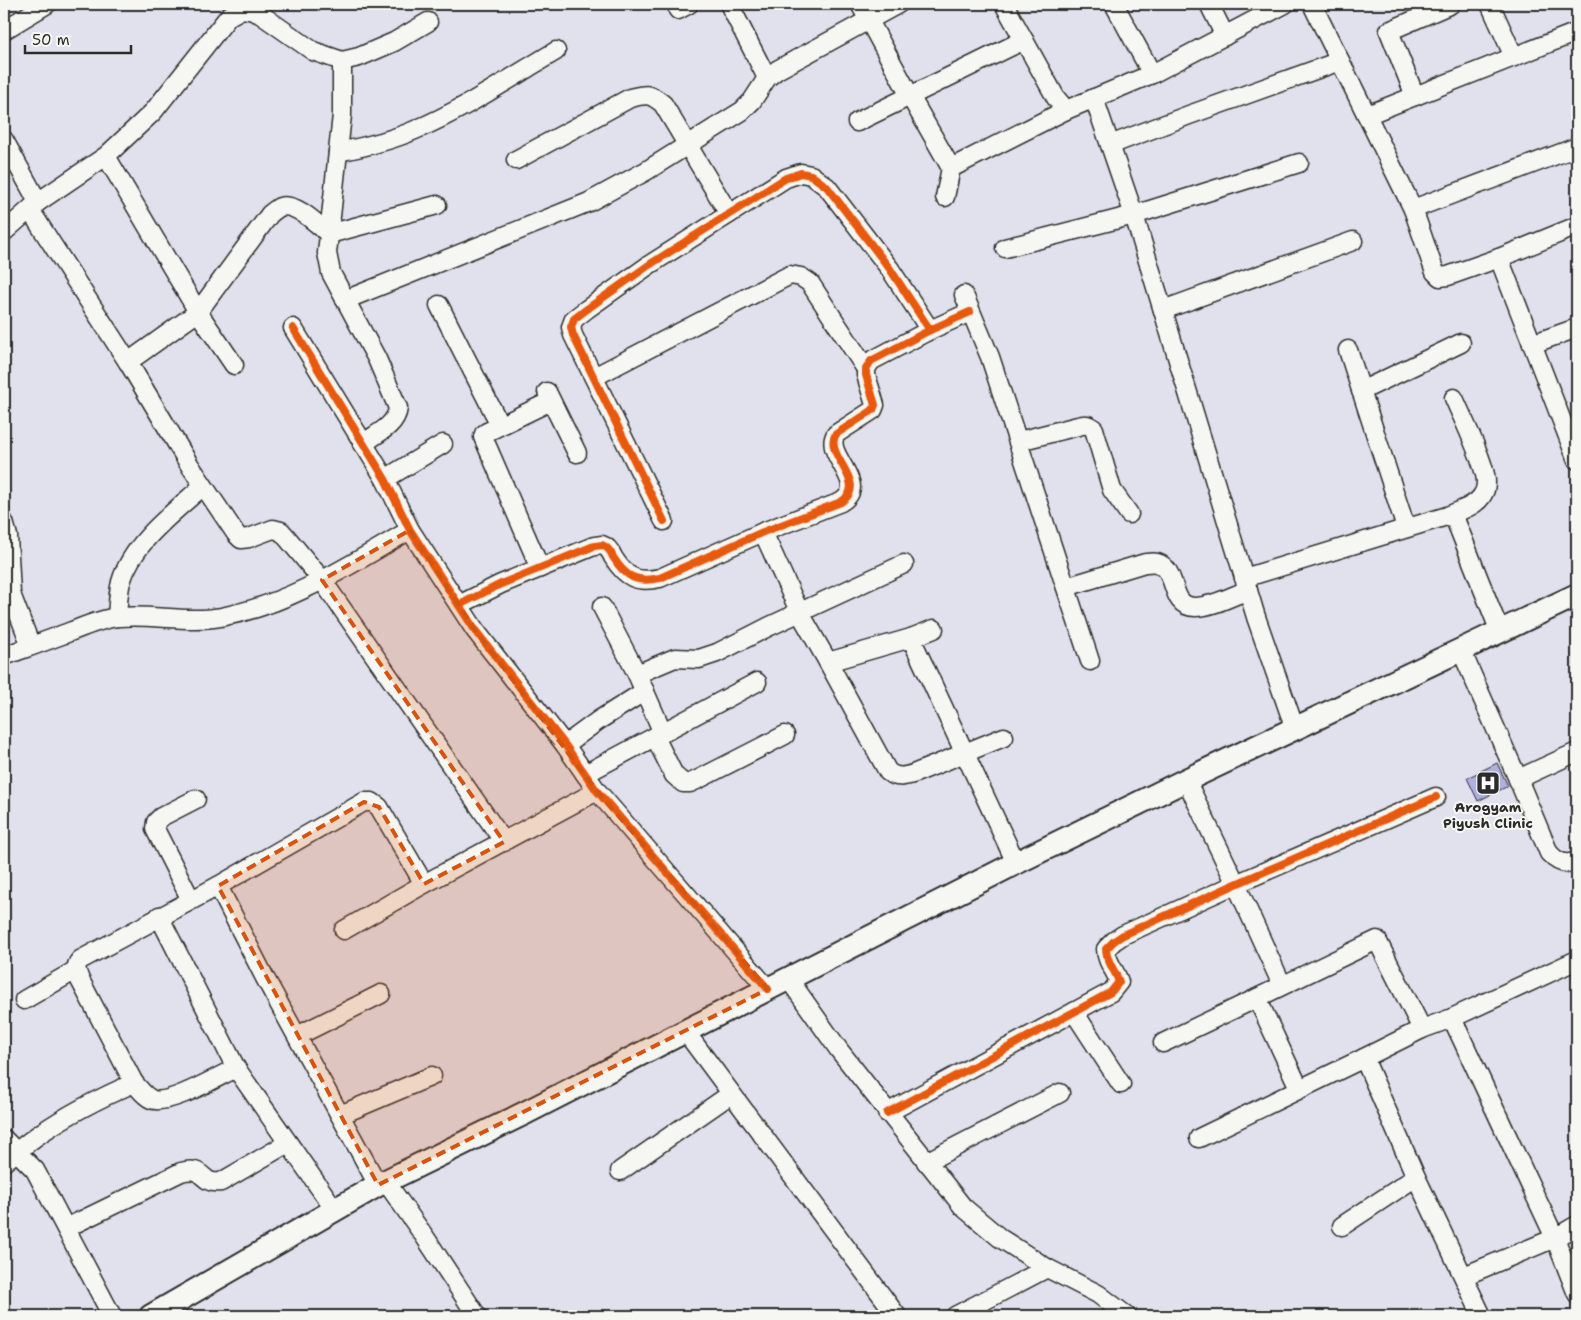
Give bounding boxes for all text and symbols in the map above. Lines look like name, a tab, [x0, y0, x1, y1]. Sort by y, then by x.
scale bar	[25, 22, 131, 54]
text: 50 m	[32, 30, 70, 50]
hospital icon: Arogyam Piyush Clinic	[1475, 770, 1501, 796]
place label: Arogyam Piyush Clinic	[1443, 798, 1533, 832]

